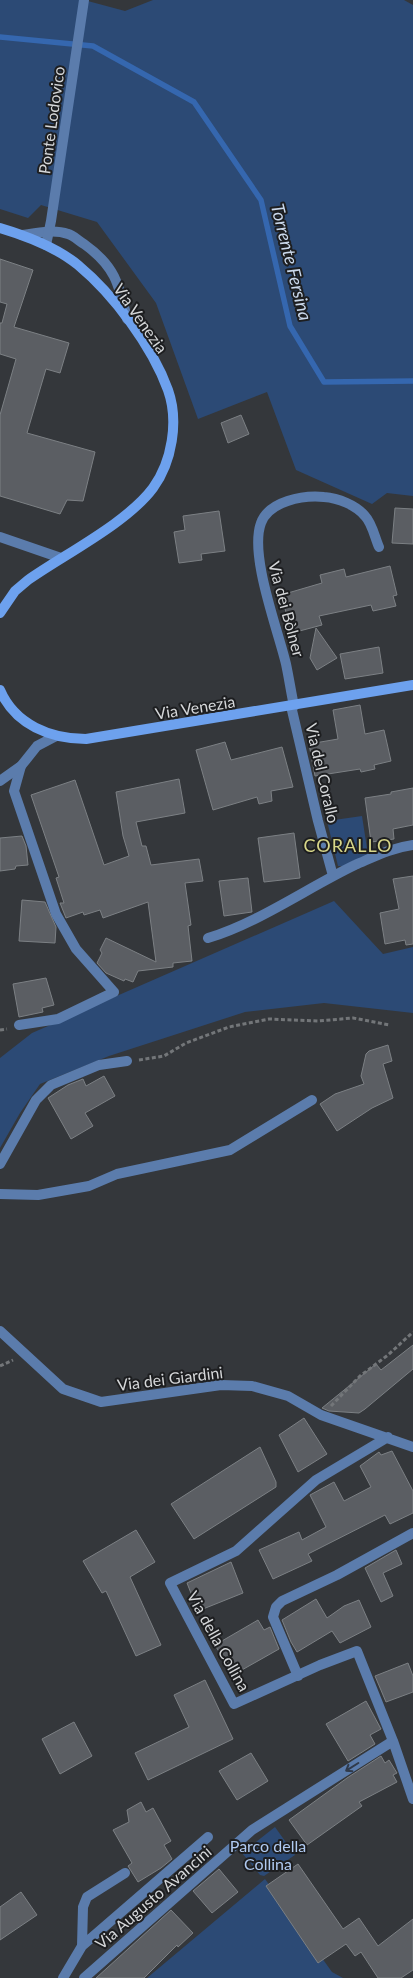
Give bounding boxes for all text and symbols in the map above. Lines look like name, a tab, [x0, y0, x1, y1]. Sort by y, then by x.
street label: Ponte Lodovico	[34, 65, 68, 175]
water label: Torrente Fersina	[267, 201, 317, 323]
street label: Via Venezia	[110, 280, 172, 356]
street label: Via dei Bòlner	[265, 559, 309, 659]
street label: Via Venezia	[154, 691, 236, 723]
street label: Via del Corallo	[302, 721, 344, 825]
district label: CORALLO	[304, 834, 392, 856]
street label: Via dei Giardini	[116, 1362, 224, 1394]
street label: Via della Collina	[184, 1588, 254, 1694]
one-way arrow	[345, 1762, 359, 1773]
park label: Parco della Collina	[230, 1836, 306, 1873]
street label: Via Augusto Avancini	[91, 1841, 215, 1953]

